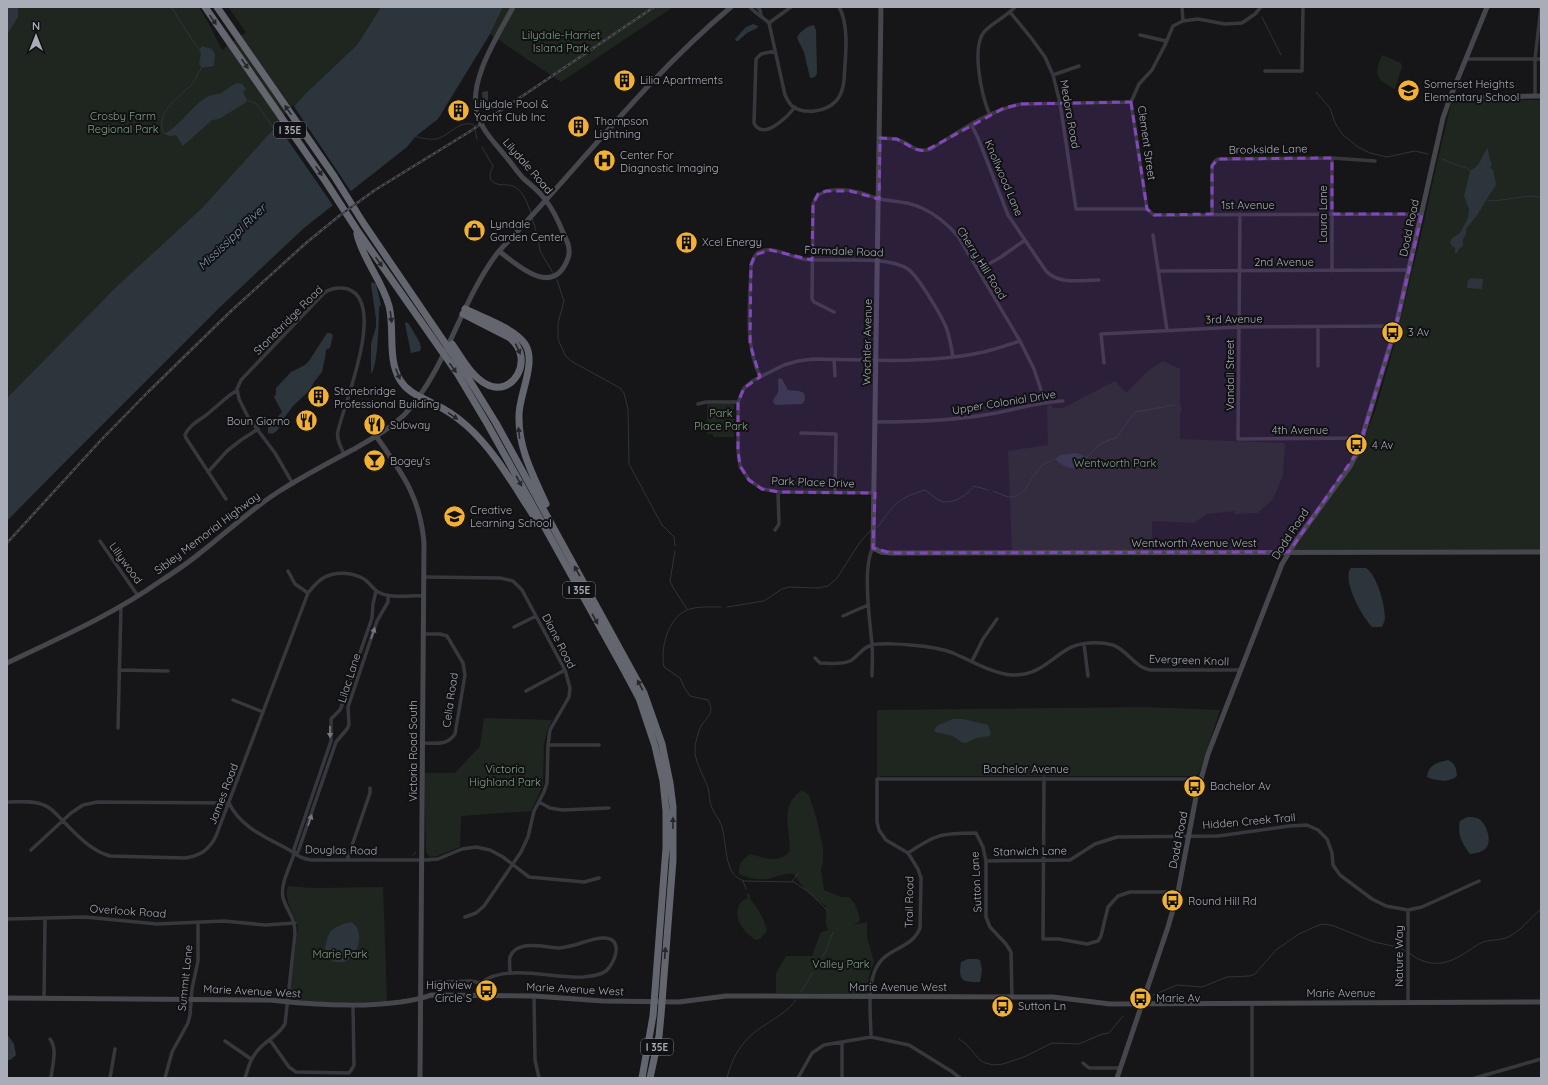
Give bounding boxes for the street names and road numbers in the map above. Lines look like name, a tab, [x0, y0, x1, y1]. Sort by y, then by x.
street label: Medora Road	[1057, 78, 1083, 150]
street label: Clement Street	[1135, 105, 1159, 181]
road number: I 35E	[274, 122, 306, 138]
street label: Lilydale Road	[500, 135, 556, 197]
street label: Knollwood Lane	[982, 138, 1026, 218]
street label: Brookside Lane	[1229, 141, 1307, 157]
street label: Laura Lane	[1316, 185, 1330, 243]
street label: 1st Avenue	[1221, 198, 1275, 212]
street label: Dodd Road	[1396, 198, 1422, 258]
street label: Cherry Hill Road	[954, 224, 1010, 302]
street label: Farmdale Road	[804, 243, 884, 259]
street label: 2nd Avenue	[1254, 255, 1314, 269]
street label: Stonebridge Road	[250, 282, 326, 358]
street label: Wachtler Avenue	[859, 299, 875, 385]
street label: 3rd Avenue	[1205, 312, 1263, 326]
street label: Vandall Street	[1223, 339, 1237, 411]
street label: Upper Colonial Drive	[951, 387, 1057, 417]
street label: 4th Avenue	[1272, 423, 1328, 437]
street label: Park Place Drive	[771, 474, 855, 490]
street label: Sibley Memorial Highway	[151, 489, 263, 577]
street label: Dodd Road	[1268, 506, 1312, 562]
street label: Wentworth Avenue West	[1131, 536, 1257, 550]
street label: Lillywood	[106, 540, 146, 586]
road number: I 35E	[563, 582, 595, 598]
street label: Diane Road	[539, 611, 579, 671]
street label: Lilac Lane	[334, 651, 364, 705]
street label: Evergreen Knoll	[1149, 652, 1229, 668]
street label: Celia Road	[439, 672, 461, 728]
street label: Victoria Road South	[406, 700, 420, 802]
street label: James Road	[205, 761, 241, 827]
street label: Bachelor Avenue	[983, 762, 1069, 776]
street label: Dodd Road	[1166, 810, 1190, 870]
street label: Hidden Creek Trail	[1202, 810, 1296, 832]
street label: Douglas Road	[305, 842, 377, 858]
street label: Stanwich Lane	[993, 843, 1067, 859]
street label: Sutton Lane	[967, 851, 985, 913]
street label: Trail Road	[902, 876, 916, 928]
street label: Overlook Road	[89, 901, 167, 921]
street label: Nature Way	[1392, 925, 1406, 987]
street label: Summit Lane	[175, 944, 195, 1012]
street label: Marie Avenue West	[526, 979, 624, 999]
street label: Marie Avenue West	[849, 980, 947, 994]
street label: Marie Avenue West	[203, 981, 301, 1001]
street label: Marie Avenue	[1306, 986, 1376, 1000]
road number: I 35E	[641, 1039, 673, 1055]

